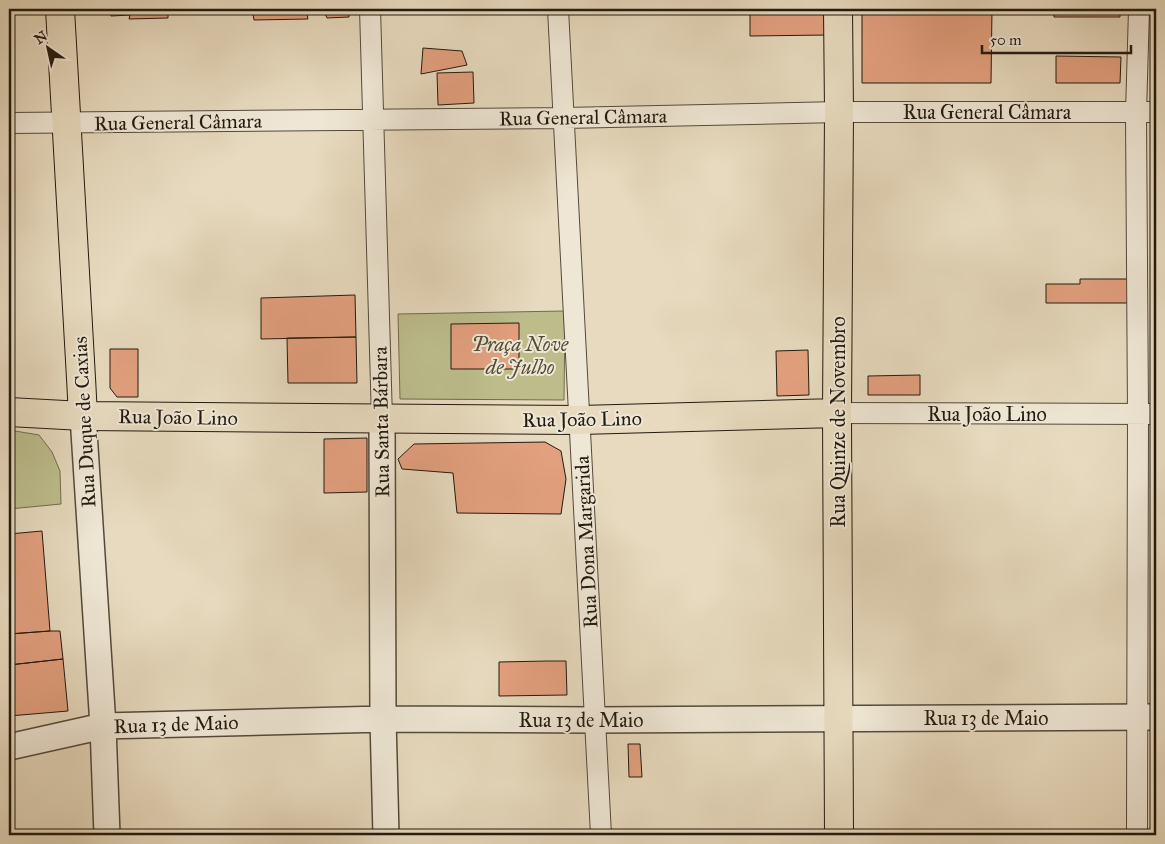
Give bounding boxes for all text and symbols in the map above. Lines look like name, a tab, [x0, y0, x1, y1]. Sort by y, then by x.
north arrow	[22, 22, 72, 72]
scale bar	[982, 22, 1131, 54]
text: N	[31, 27, 51, 48]
text: 50 m	[990, 31, 1022, 49]
street label: Rua General Câmara	[903, 100, 1072, 124]
street label: Rua General Câmara	[499, 104, 668, 130]
street label: Rua General Câmara	[94, 109, 263, 135]
street label: Rua Quinze de Novembro	[826, 316, 850, 528]
park label: Praça Nove de Julho	[472, 332, 569, 379]
street label: Rua Duque de Caxias	[68, 336, 101, 508]
street label: Rua Santa Bárbara	[368, 346, 394, 498]
street label: Rua João Lino	[927, 402, 1047, 427]
street label: Rua João Lino	[118, 404, 238, 431]
street label: Rua João Lino	[522, 406, 642, 433]
street label: Rua Dona Margarida	[569, 455, 603, 629]
street label: Rua 13 de Maio	[924, 706, 1048, 730]
street label: Rua 13 de Maio	[519, 708, 643, 732]
street label: Rua 13 de Maio	[113, 710, 239, 738]

